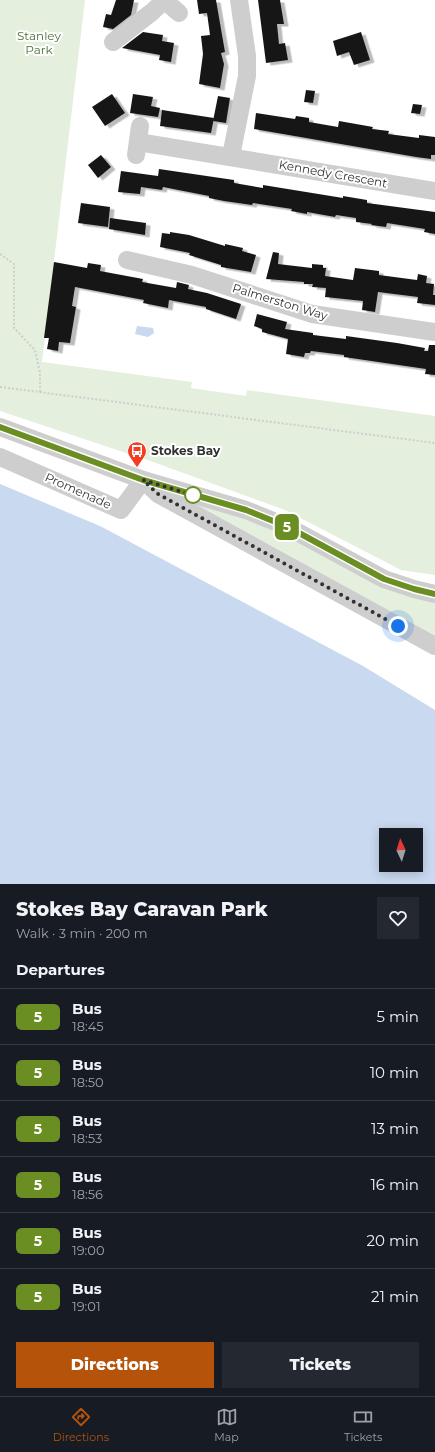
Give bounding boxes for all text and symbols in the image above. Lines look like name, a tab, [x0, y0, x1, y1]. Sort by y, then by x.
park label: Stanley Park	[17, 28, 62, 57]
street label: Kennedy Crescent	[278, 157, 389, 190]
street label: Palmerston Way	[231, 280, 330, 323]
bus stop icon: Stokes Bay	[126, 440, 148, 468]
place label: Stokes Bay	[151, 443, 221, 458]
street label: Promenade	[43, 469, 114, 512]
unlabelled marker	[184, 486, 202, 504]
line badge: 5	[274, 514, 300, 540]
text: 5	[283, 518, 291, 536]
your location	[388, 616, 408, 636]
north arrow	[379, 828, 423, 872]
map controls	[379, 828, 423, 872]
button: heart	[377, 897, 419, 939]
text: Stokes Bay Caravan Park	[16, 898, 268, 921]
text: Walk · 3 min · 200 m	[16, 925, 147, 941]
text: Departures	[16, 960, 105, 979]
text: Bus	[72, 999, 102, 1018]
text: 5 min	[376, 1007, 419, 1026]
text: 5	[34, 1008, 42, 1026]
text: 18:45	[72, 1018, 104, 1034]
text: Bus	[72, 1055, 102, 1074]
text: 10 min	[370, 1063, 419, 1082]
text: 5	[34, 1064, 42, 1082]
text: 18:50	[72, 1074, 104, 1090]
text: Bus	[72, 1111, 102, 1130]
text: 13 min	[371, 1119, 419, 1138]
text: 5	[34, 1120, 42, 1138]
text: 18:53	[72, 1130, 102, 1146]
text: Bus	[72, 1167, 102, 1186]
text: 16 min	[370, 1175, 419, 1194]
text: 5	[34, 1176, 42, 1194]
text: 18:56	[72, 1186, 103, 1202]
text: Bus	[72, 1223, 102, 1242]
text: 20 min	[367, 1231, 419, 1250]
text: 5	[34, 1232, 42, 1250]
text: 19:00	[72, 1242, 105, 1258]
text: Bus	[72, 1279, 102, 1298]
text: 21 min	[371, 1287, 419, 1306]
text: 5	[34, 1288, 42, 1306]
text: 19:01	[72, 1298, 101, 1314]
button: Directions	[16, 1342, 214, 1388]
button: Tickets	[222, 1342, 419, 1388]
tab: Directions	[53, 1406, 109, 1444]
tab: Map	[214, 1406, 239, 1444]
tab: Tickets	[344, 1406, 382, 1444]

